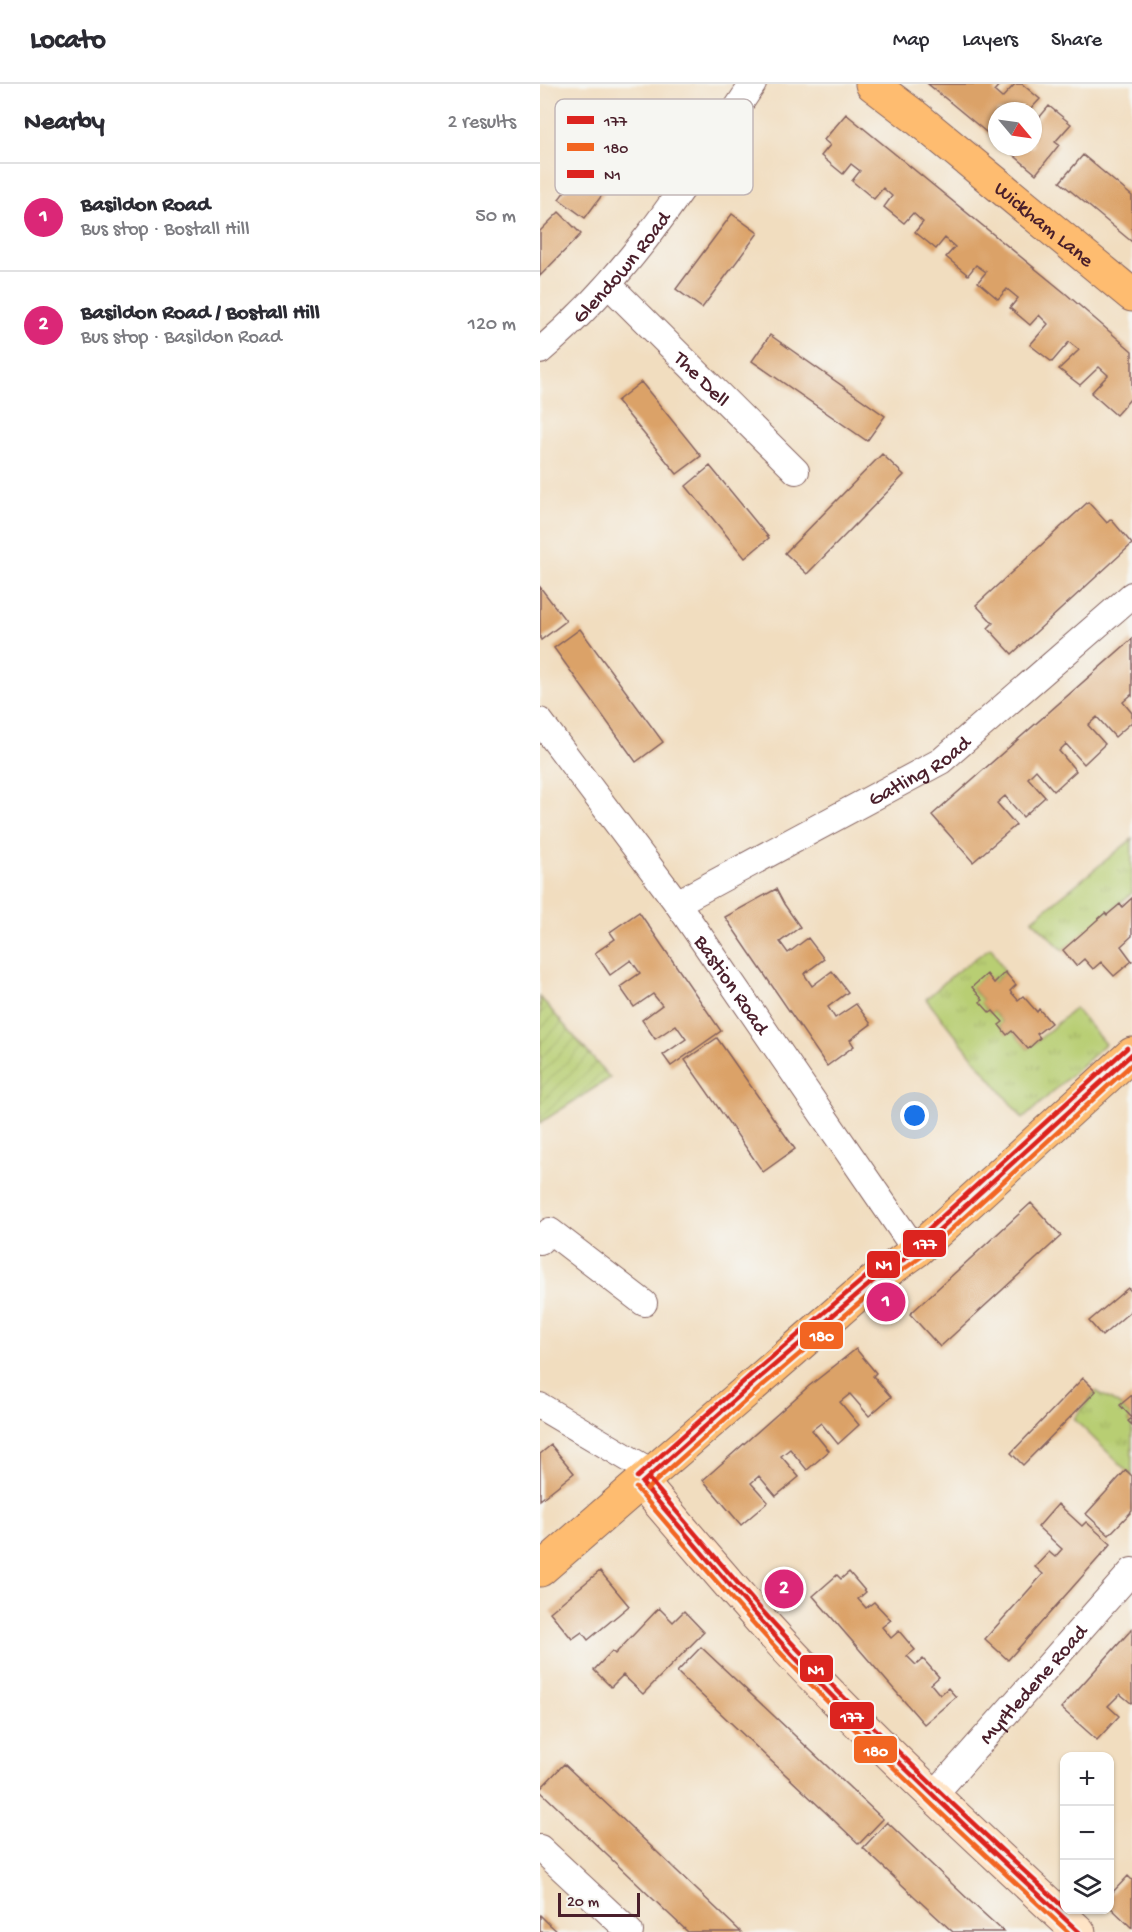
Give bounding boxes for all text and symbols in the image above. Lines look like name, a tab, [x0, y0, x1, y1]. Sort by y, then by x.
text: Locato	[30, 25, 106, 58]
text: Map	[893, 29, 929, 54]
text: Layers	[962, 29, 1018, 54]
text: Share	[1051, 29, 1102, 54]
legend	[555, 99, 753, 195]
north arrow	[988, 102, 1042, 156]
text: Nearby	[24, 108, 105, 139]
text: 2 results	[447, 112, 516, 135]
text: 177	[603, 114, 628, 133]
text: 180	[603, 141, 628, 160]
text: N1	[604, 168, 621, 187]
street label: Wickham Lane	[988, 178, 1099, 275]
text: Basildon Road	[81, 193, 210, 219]
text: 1	[39, 206, 48, 229]
text: 50 m	[475, 206, 516, 229]
street label: Glendown Road	[569, 206, 679, 330]
text: Bus stop · Bostall Hill	[81, 219, 250, 242]
text: Basildon Road / Bostall Hill	[81, 301, 320, 327]
text: 2	[39, 314, 48, 337]
text: 120 m	[468, 314, 516, 337]
text: Bus stop · Basildon Road	[81, 327, 282, 350]
street label: The Dell	[666, 347, 733, 414]
street label: Gatling Road	[865, 731, 978, 814]
street label: Bastion Road	[686, 931, 774, 1042]
your location	[900, 1101, 929, 1130]
line badge: 177	[902, 1229, 947, 1258]
text: 177	[912, 1237, 937, 1256]
line badge: N1	[866, 1250, 901, 1279]
text: N1	[876, 1258, 892, 1277]
pin: 1	[866, 1280, 906, 1324]
line badge: 180	[799, 1321, 844, 1350]
text: 180	[809, 1329, 834, 1348]
pin: 2	[764, 1566, 804, 1612]
street label: Myrtledene Road	[976, 1620, 1096, 1751]
line badge: N1	[799, 1654, 834, 1683]
text: N1	[808, 1663, 824, 1682]
line badge: 177	[829, 1701, 875, 1730]
text: 177	[839, 1710, 864, 1729]
line badge: 180	[853, 1735, 898, 1764]
text: 180	[863, 1744, 888, 1763]
map controls	[1060, 1752, 1114, 1914]
button: +	[1060, 1752, 1114, 1806]
button: −	[1060, 1806, 1114, 1860]
button: layers	[1060, 1860, 1114, 1914]
scale bar	[558, 1890, 640, 1918]
text: 20 m	[567, 1894, 599, 1913]

